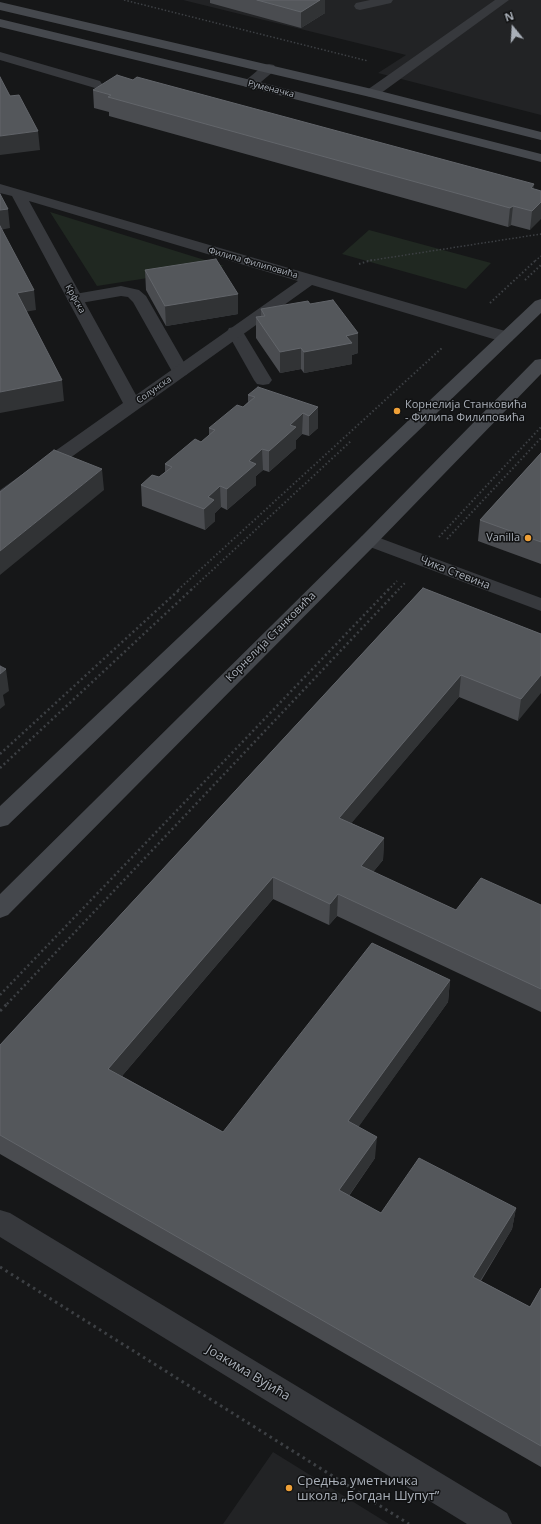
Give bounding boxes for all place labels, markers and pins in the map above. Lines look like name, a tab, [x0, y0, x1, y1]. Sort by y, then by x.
place label: Корнелија Станковића - Филипа Филиповића	[405, 398, 527, 424]
marker: Корнелија Станковића - Филипа Филиповића	[392, 406, 402, 416]
place label: Vanilla	[486, 531, 520, 545]
marker: Vanilla	[523, 533, 533, 543]
place label: Средња уметничка школа „Богдан Шупут”	[297, 1473, 439, 1504]
marker: Средња уметничка школа „Богдан Шупут”	[284, 1483, 294, 1493]

